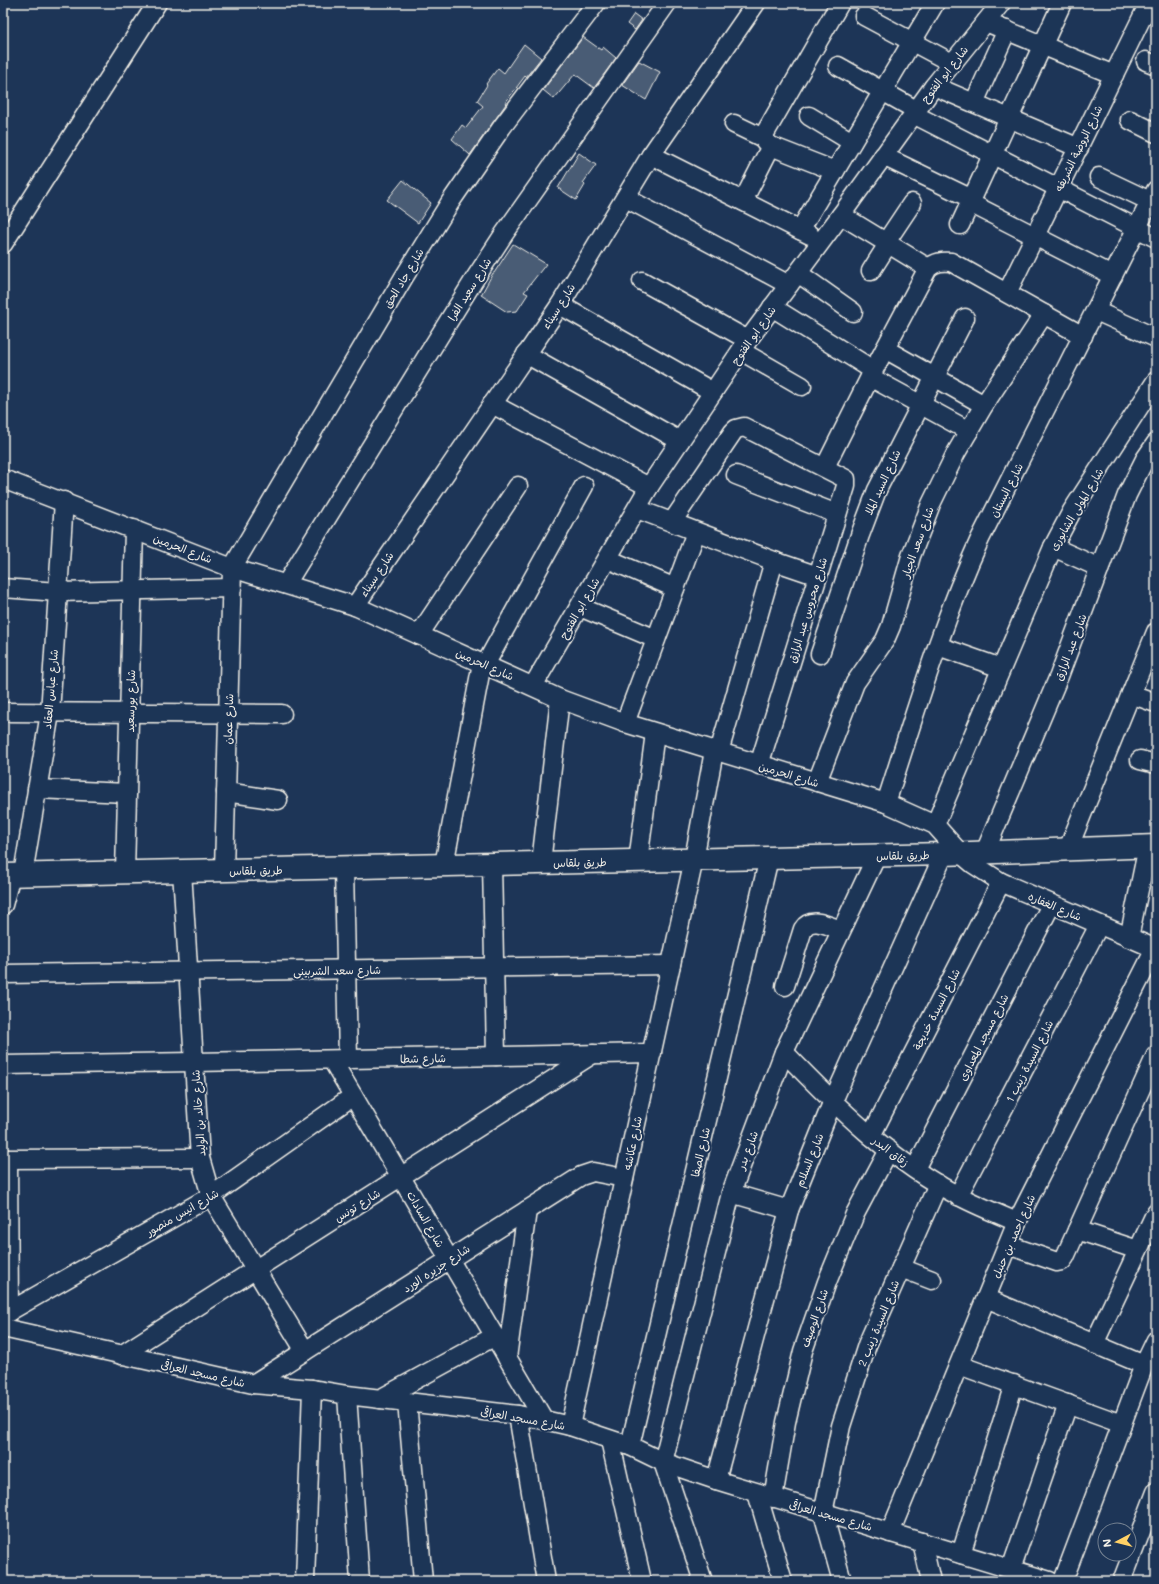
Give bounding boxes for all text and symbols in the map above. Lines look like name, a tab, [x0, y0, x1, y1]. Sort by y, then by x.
street label: شارع ابو الفتوح	[917, 42, 973, 107]
street label: شارع الروضة الشريفه	[1051, 102, 1107, 195]
street label: شارع جاد الحق	[379, 245, 428, 312]
street label: شارع سعيد الفرا	[444, 255, 496, 324]
street label: شارع سيناء	[538, 280, 580, 333]
street label: شارع ابو الفتوح	[727, 303, 780, 369]
street label: شارع السيد الملا	[860, 447, 905, 518]
street label: شارع البستان	[986, 460, 1028, 521]
street label: شارع المولى الشابورى	[1045, 465, 1108, 554]
street label: شارع سعد الجيار	[897, 504, 939, 581]
street label: شارع الحرمين	[151, 530, 215, 568]
street label: شارع سيناء	[355, 549, 398, 601]
street label: شارع محروس عبد الرازق	[784, 555, 832, 665]
street label: شارع ابو الفتوح	[555, 575, 604, 642]
street label: شارع عبد الرازق	[1050, 611, 1091, 683]
street label: شارع الحرمين	[453, 645, 516, 685]
street label: شارع عباس العقاد	[39, 648, 63, 730]
street label: شارع بورسعيد	[122, 669, 140, 733]
street label: شارع عمان	[220, 693, 238, 745]
street label: شارع الحرمين	[757, 758, 821, 792]
street label: طريق بلقاس	[876, 847, 930, 864]
street label: طريق بلقاس	[553, 854, 607, 871]
street label: طريق بلقاس	[229, 862, 283, 879]
street label: شارع الغفاره	[1025, 888, 1084, 926]
street label: شارع سعد الشربينى	[293, 962, 381, 980]
street label: شارع السيدة خديجة	[909, 966, 965, 1053]
street label: شارع مسجد المعداوى	[955, 991, 1013, 1084]
street label: شارع السيدة زينب 1	[1002, 1017, 1058, 1106]
street label: شارع شطا	[400, 1050, 446, 1068]
street label: شارع خالد بن الوليد	[187, 1069, 211, 1157]
street label: شارع عكاشه	[619, 1115, 647, 1172]
street label: شارع الصفا	[687, 1126, 715, 1179]
street label: شارع بدر	[732, 1128, 763, 1173]
street label: شارع السلام	[791, 1131, 828, 1190]
street label: زقاق البدر	[868, 1132, 912, 1170]
street label: شارع انيس منصور	[142, 1185, 222, 1241]
street label: شارع تونس	[331, 1185, 384, 1227]
street label: شارع السادات	[402, 1188, 448, 1251]
street label: شارع احمد بن حنبل	[988, 1192, 1040, 1281]
street label: شارع جزيره الورد	[399, 1241, 474, 1297]
street label: شارع السيدة زينب 2	[854, 1278, 904, 1369]
street label: شارع الوصيف	[797, 1287, 833, 1350]
street label: شارع مسجد العراقى	[159, 1356, 247, 1392]
street label: شارع مسجد العراقى	[479, 1403, 567, 1435]
street label: شارع مسجد العراقى	[787, 1496, 874, 1536]
north arrow	[1097, 1522, 1137, 1562]
text: N	[1099, 1538, 1115, 1548]

